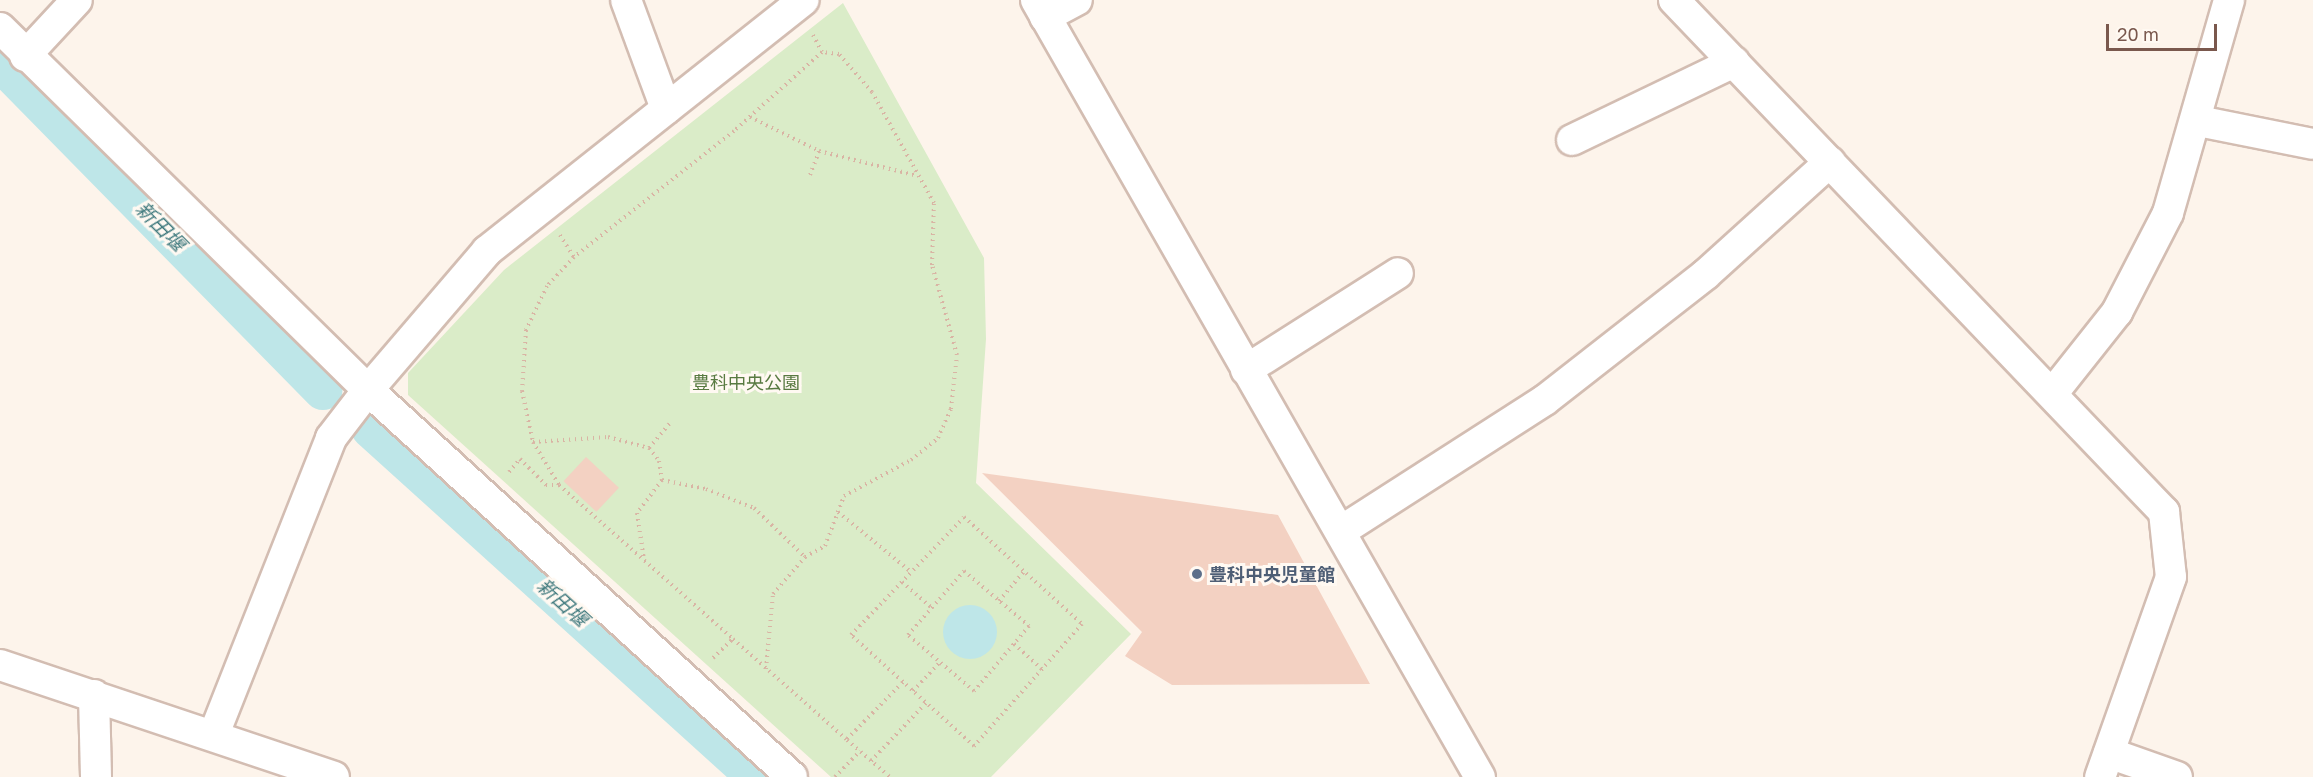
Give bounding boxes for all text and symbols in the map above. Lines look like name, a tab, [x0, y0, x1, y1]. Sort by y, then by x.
scale bar	[2109, 12, 2220, 50]
text: 20 m	[2117, 23, 2159, 45]
water label: 新田堰	[131, 196, 191, 256]
park label: 豊科中央公園	[692, 371, 800, 393]
place label: 豊科中央児童館	[1209, 563, 1335, 585]
marker: 豊科中央児童館	[1190, 567, 1204, 581]
water label: 新田堰	[533, 573, 593, 631]

